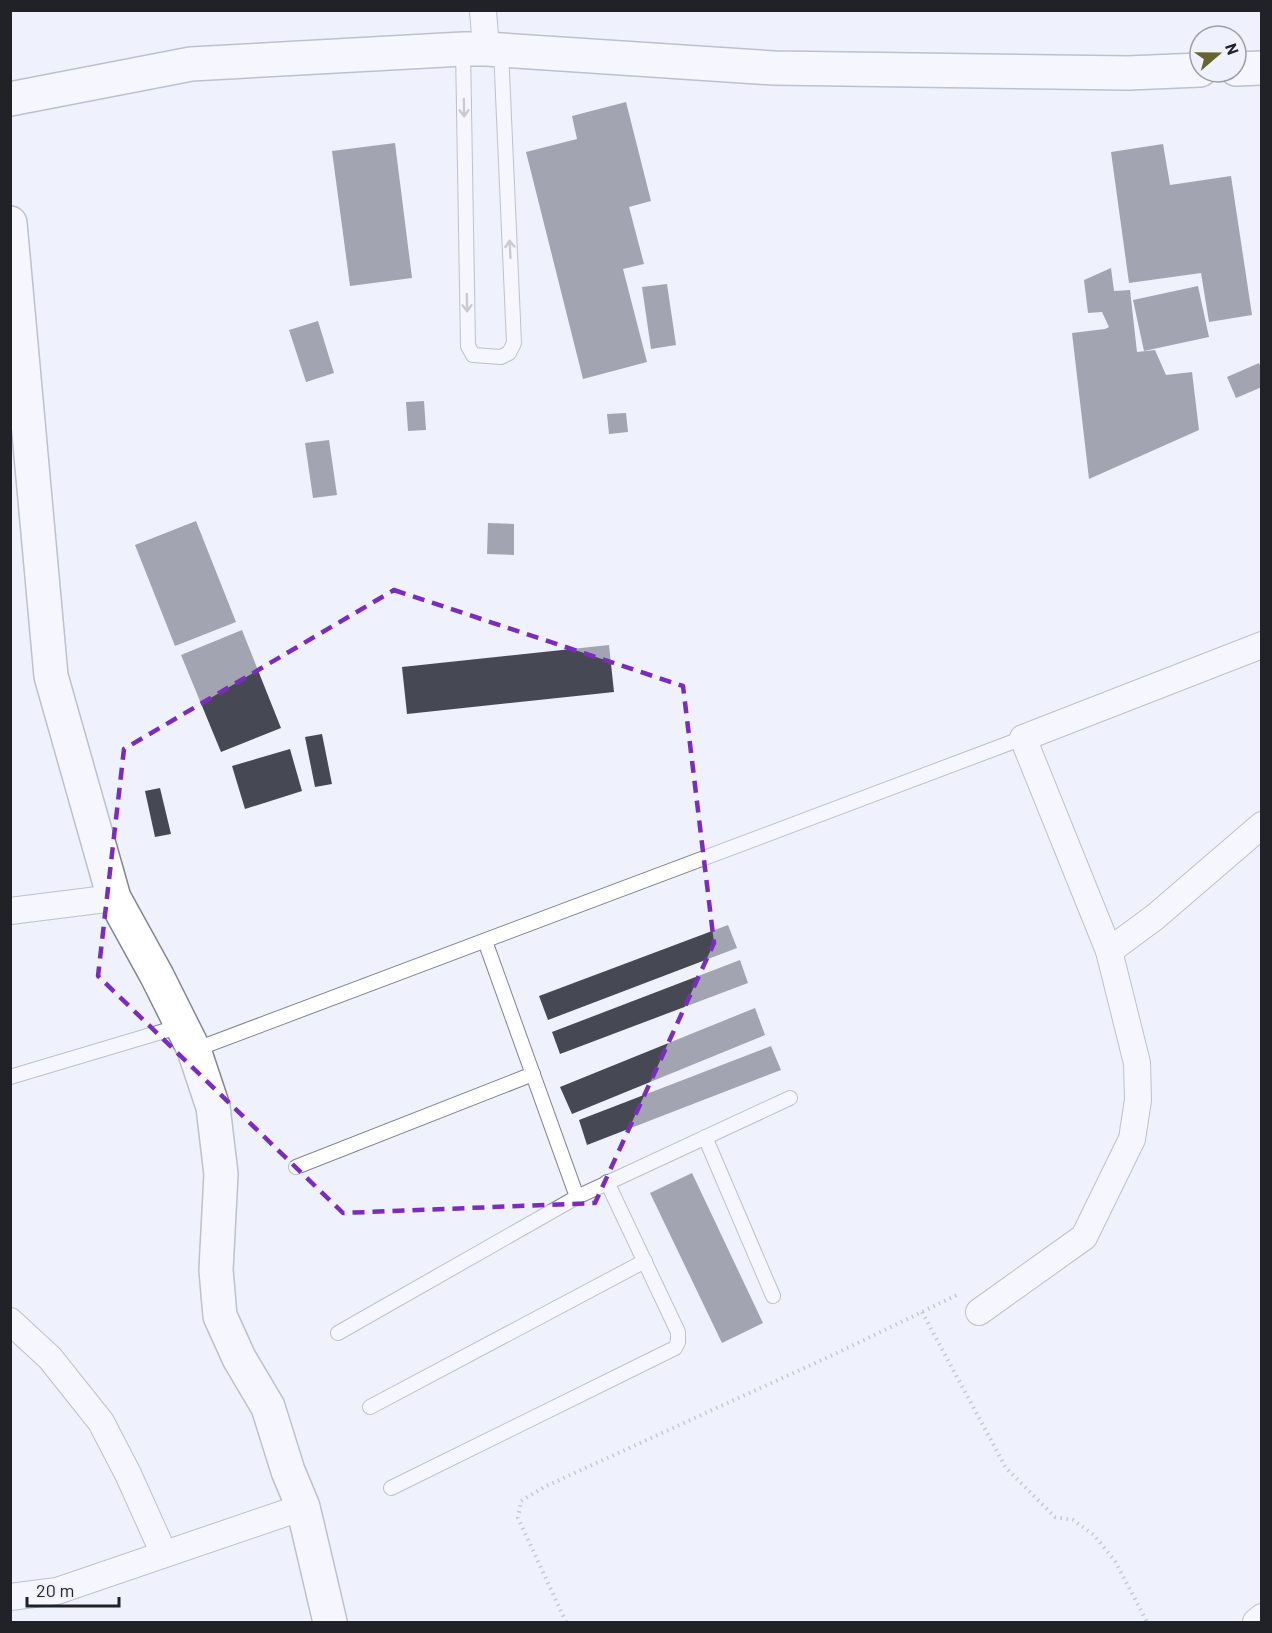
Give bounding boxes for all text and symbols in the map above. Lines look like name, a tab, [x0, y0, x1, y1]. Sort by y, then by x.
north arrow	[1188, 24, 1248, 84]
text: N	[1222, 40, 1243, 57]
one-way arrow	[458, 97, 470, 117]
one-way arrow	[504, 240, 515, 260]
one-way arrow	[461, 292, 473, 312]
scale bar	[27, 1570, 118, 1608]
text: 20 m	[36, 1579, 74, 1601]

